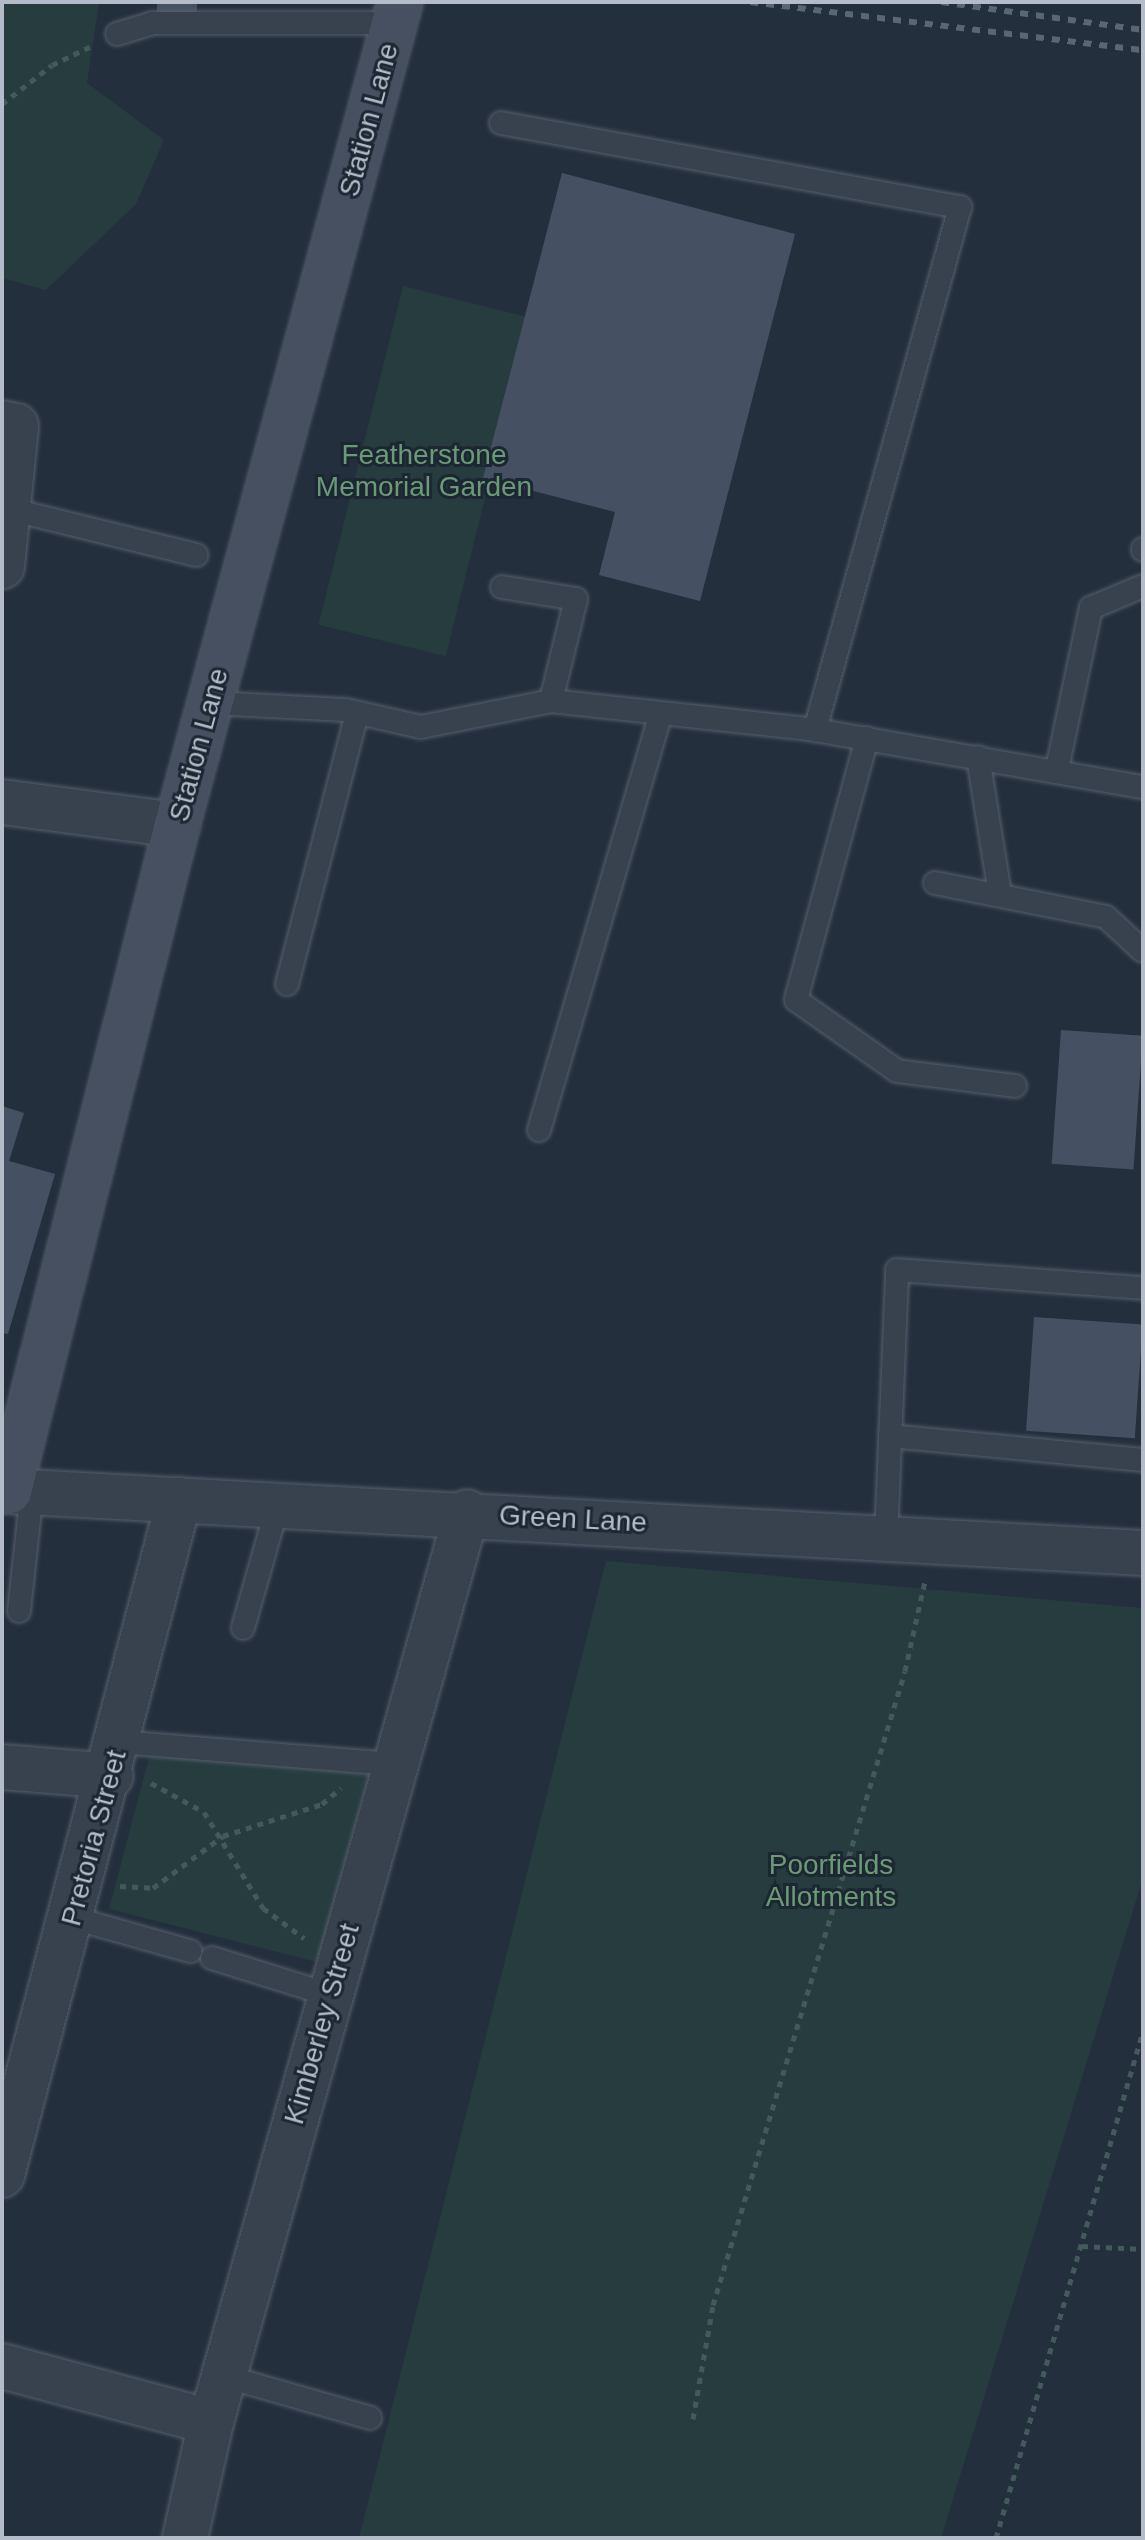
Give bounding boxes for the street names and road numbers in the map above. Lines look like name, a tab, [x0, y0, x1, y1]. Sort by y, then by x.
street label: Station Lane	[332, 40, 406, 200]
street label: Station Lane	[162, 665, 236, 825]
street label: Green Lane	[498, 1498, 648, 1540]
street label: Pretoria Street	[54, 1746, 134, 1930]
street label: Kimberley Street	[277, 1920, 367, 2128]

